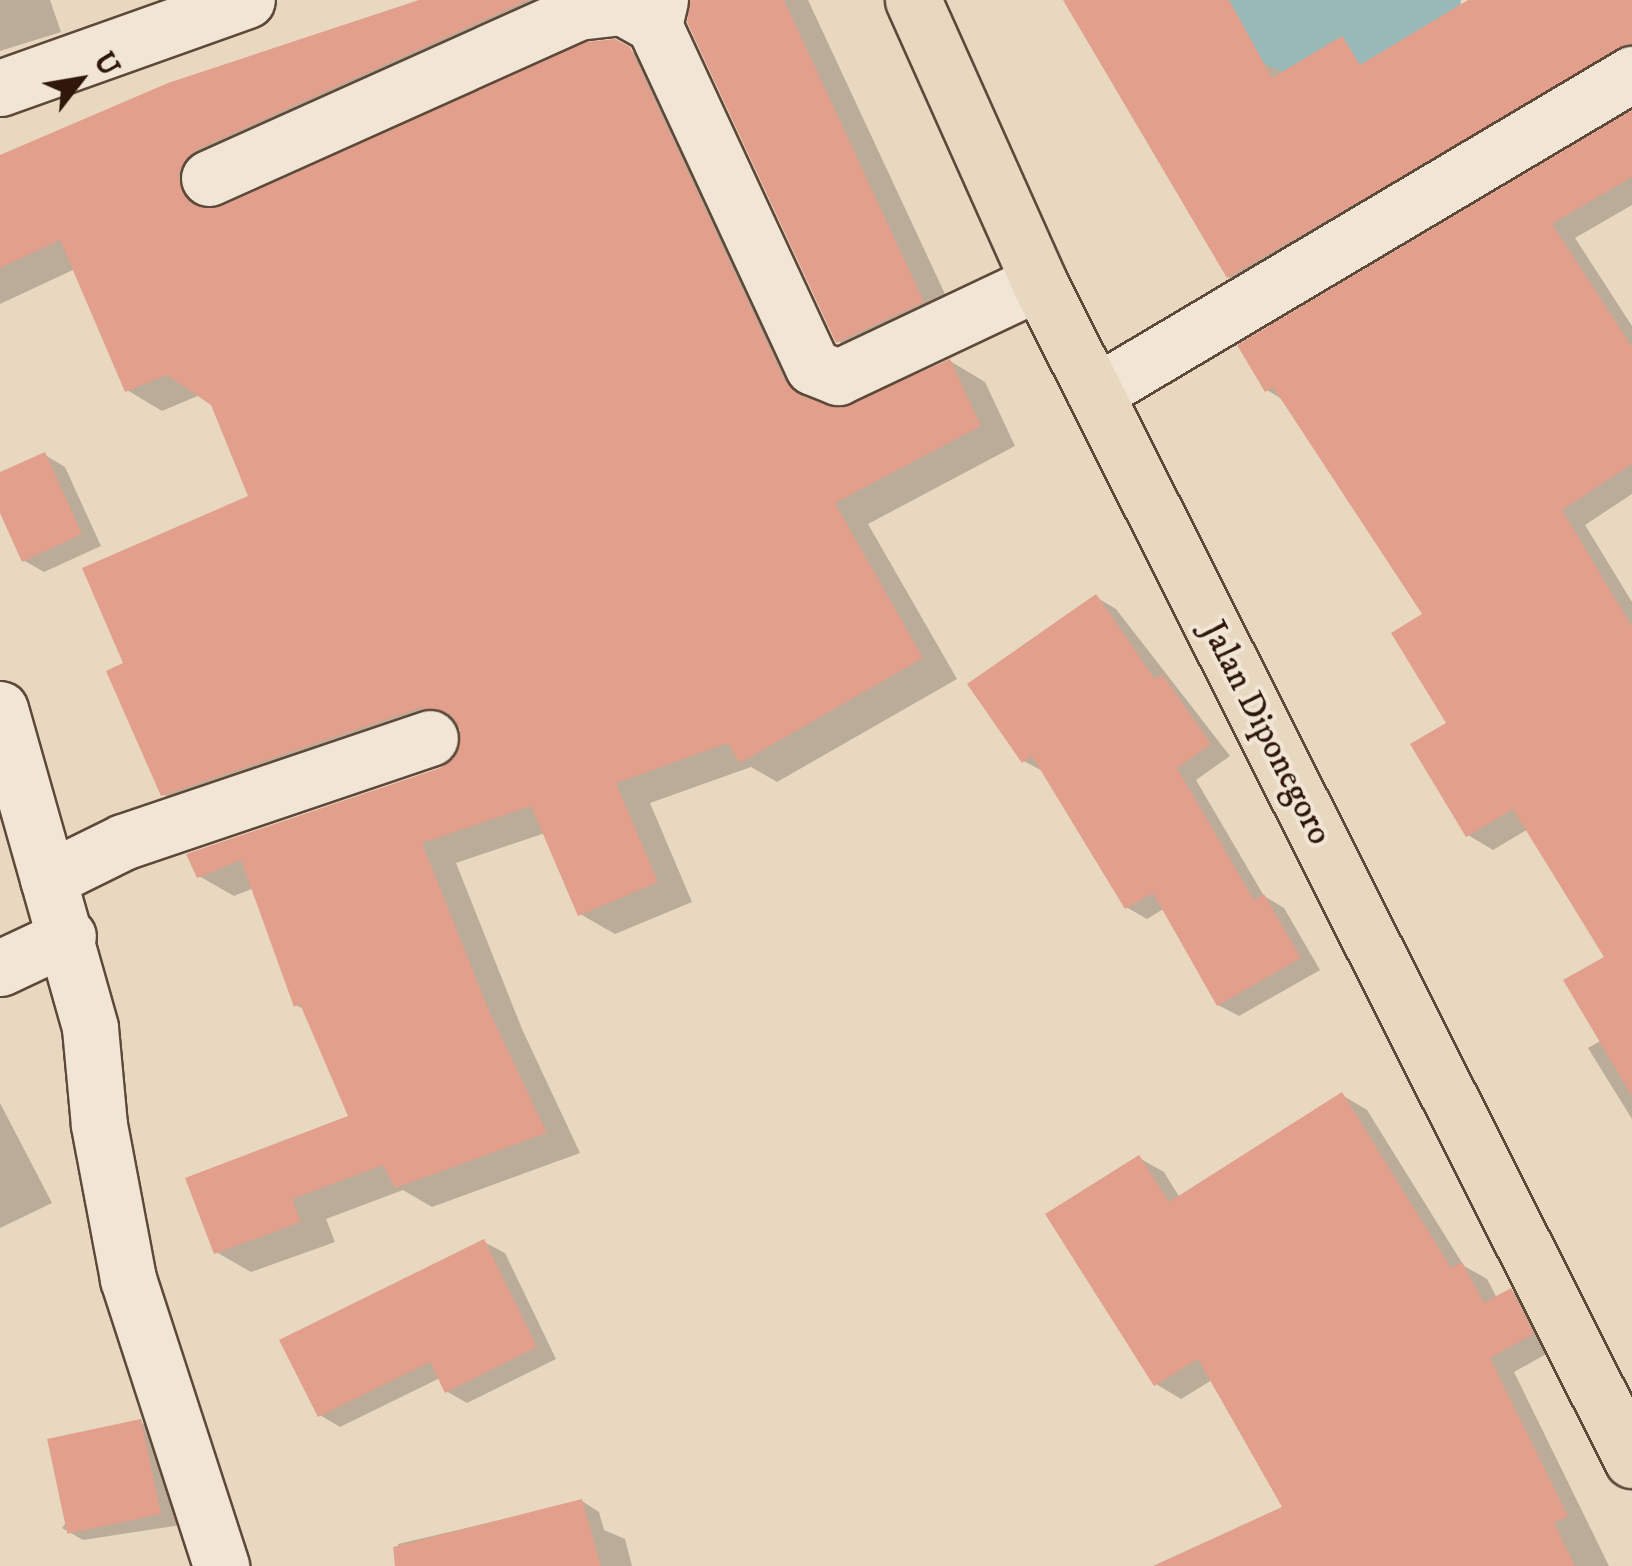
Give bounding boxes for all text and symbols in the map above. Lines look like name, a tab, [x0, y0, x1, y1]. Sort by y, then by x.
north arrow	[30, 30, 130, 130]
text: U	[86, 46, 127, 83]
street label: Jalan Diponegoro	[1192, 614, 1340, 852]

